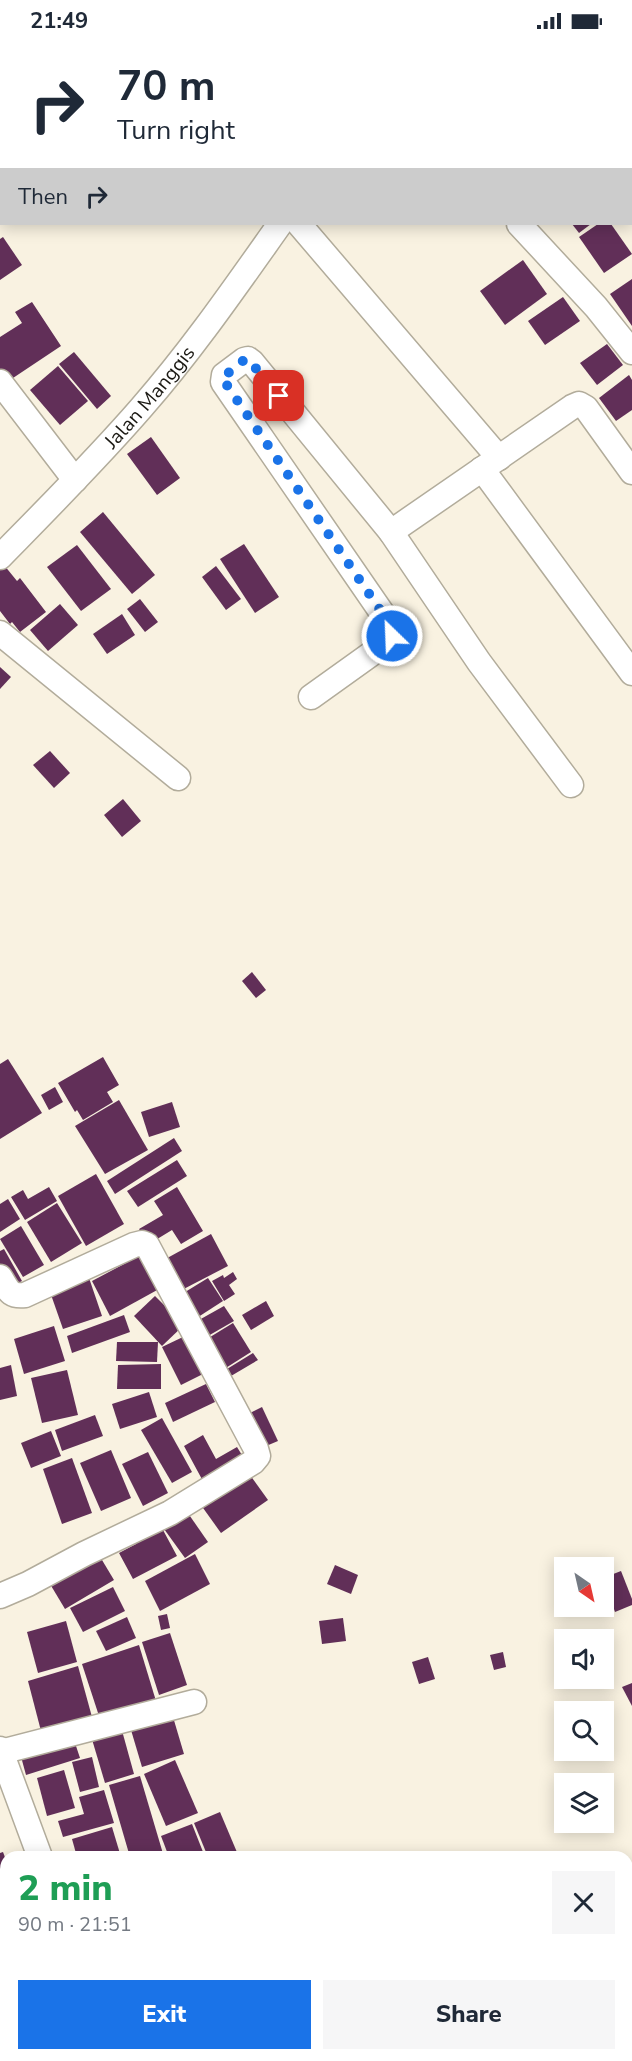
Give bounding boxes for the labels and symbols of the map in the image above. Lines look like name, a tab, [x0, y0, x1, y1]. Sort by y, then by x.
street label: Jalan Manggis	[97, 340, 201, 455]
pin	[253, 370, 304, 421]
position arrow	[360, 604, 424, 668]
north arrow	[554, 1557, 614, 1617]

